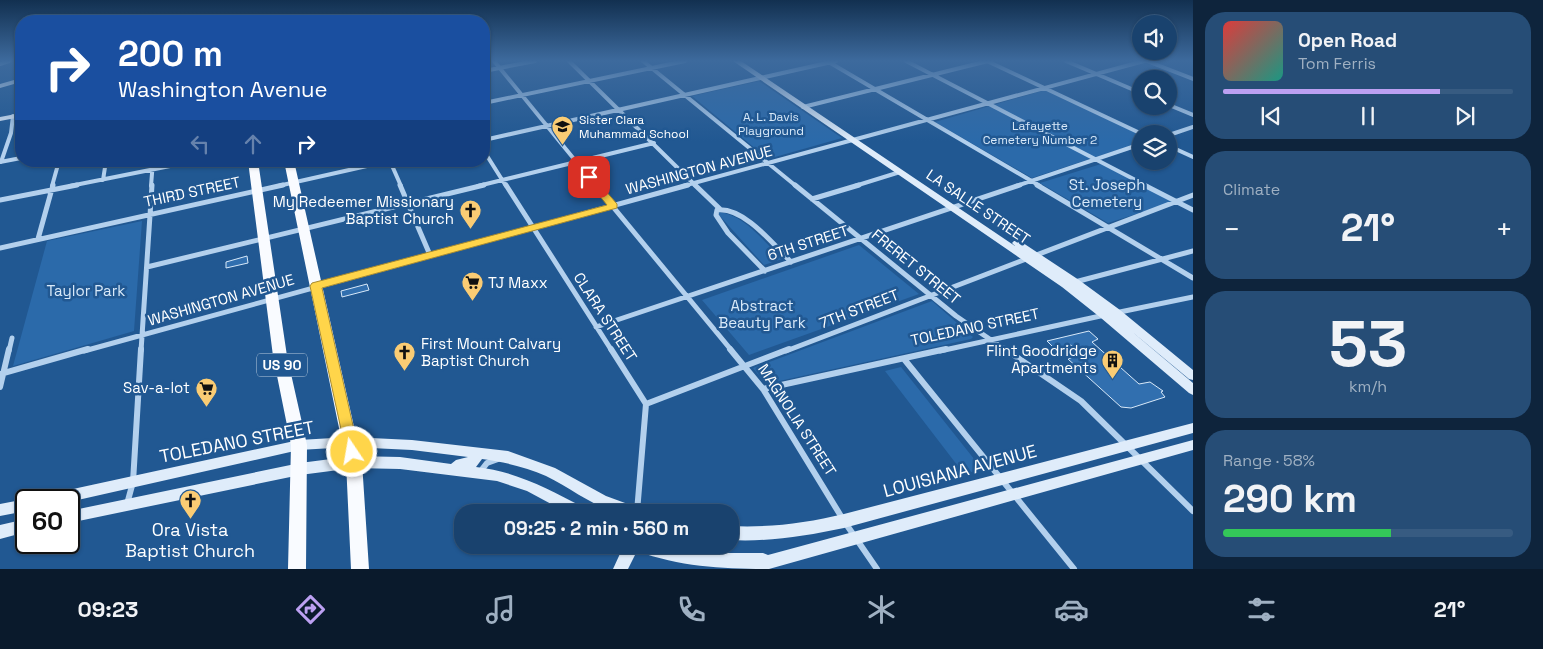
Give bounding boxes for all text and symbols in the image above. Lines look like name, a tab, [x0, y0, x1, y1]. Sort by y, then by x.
map controls	[1132, 15, 1177, 170]
button: sound	[1132, 15, 1177, 60]
text: Open Road	[1298, 28, 1397, 53]
text: 200 m	[118, 32, 223, 76]
icon: right	[35, 35, 100, 100]
text: Tom Ferris	[1298, 53, 1376, 74]
button: search	[1132, 70, 1177, 115]
text: Washington Avenue	[118, 75, 328, 103]
icon: previous	[1257, 102, 1285, 130]
icon: pause	[1354, 102, 1382, 130]
icon: next	[1451, 102, 1479, 130]
park label: A. L. Davis Playground	[738, 109, 804, 139]
place label: Sister Clara Muhammad School	[579, 112, 689, 142]
school or university icon: Sister Clara Muhammad School	[551, 115, 575, 146]
park label: Lafayette Cemetery Number 2	[983, 118, 1097, 148]
button: layers	[1132, 125, 1177, 170]
icon: left	[186, 130, 214, 158]
icon: ahead	[239, 130, 267, 158]
icon: right	[292, 130, 320, 158]
street label: WASHINGTON AVENUE	[623, 141, 774, 198]
pin	[568, 156, 610, 198]
icon: arrive	[575, 163, 603, 191]
street label: LA SALLE STREET	[923, 165, 1034, 248]
street label: THIRD STREET	[142, 172, 242, 211]
park label: St. Joseph Cemetery	[1069, 175, 1145, 211]
text: Climate	[1223, 179, 1280, 200]
place label: My Redeemer Missionary Baptist Church	[273, 192, 454, 228]
church icon: My Redeemer Missionary Baptist Church	[458, 199, 482, 230]
text: 21°	[1341, 204, 1395, 252]
text: −	[1223, 211, 1240, 247]
text: +	[1496, 211, 1513, 247]
street label: 6TH STREET	[765, 220, 851, 265]
street label: FRERET STREET	[868, 225, 965, 308]
street label: CLARA STREET	[570, 269, 641, 365]
street label: WASHINGTON AVENUE	[146, 270, 296, 329]
supermarket icon: TJ Maxx	[460, 271, 484, 302]
place label: TJ Maxx	[488, 273, 548, 292]
park label: Taylor Park	[47, 281, 125, 300]
street label: 7TH STREET	[816, 285, 901, 332]
park label: Abstract Beauty Park	[718, 296, 806, 332]
text: 53	[1329, 302, 1407, 385]
street label: TOLEDANO STREET	[909, 304, 1041, 349]
place label: First Mount Calvary Baptist Church	[421, 334, 561, 370]
church icon: First Mount Calvary Baptist Church	[393, 341, 417, 372]
place label: Flint Goodridge Apartments	[986, 341, 1097, 377]
building icon: Flint Goodridge Apartments	[1101, 348, 1125, 379]
road number: US 90	[257, 354, 307, 376]
street label: MAGNOLIA STREET	[754, 360, 841, 480]
supermarket icon: Sav-a-lot	[194, 376, 218, 407]
text: km/h	[1349, 376, 1387, 397]
place label: Sav-a-lot	[123, 378, 190, 397]
street label: TOLEDANO STREET	[158, 415, 317, 468]
position arrow	[325, 425, 377, 477]
street label: LOUISIANA AVENUE	[881, 439, 1039, 502]
text: Range · 58%	[1223, 450, 1315, 471]
text: 290 km	[1223, 475, 1357, 523]
church icon: Ora Vista Baptist Church	[178, 488, 202, 519]
speed limit sign: 60	[15, 489, 80, 554]
text: 09:25 · 2 min · 560 m	[504, 516, 689, 541]
place label: Ora Vista Baptist Church	[125, 518, 255, 562]
icon: directions	[293, 592, 328, 627]
icon: music	[483, 592, 518, 627]
icon: phone	[674, 592, 709, 627]
icon: climate	[864, 592, 899, 627]
icon: car	[1054, 592, 1089, 627]
icon: filters	[1244, 592, 1279, 627]
text: 09:23	[78, 595, 138, 623]
text: 21°	[1434, 595, 1465, 623]

